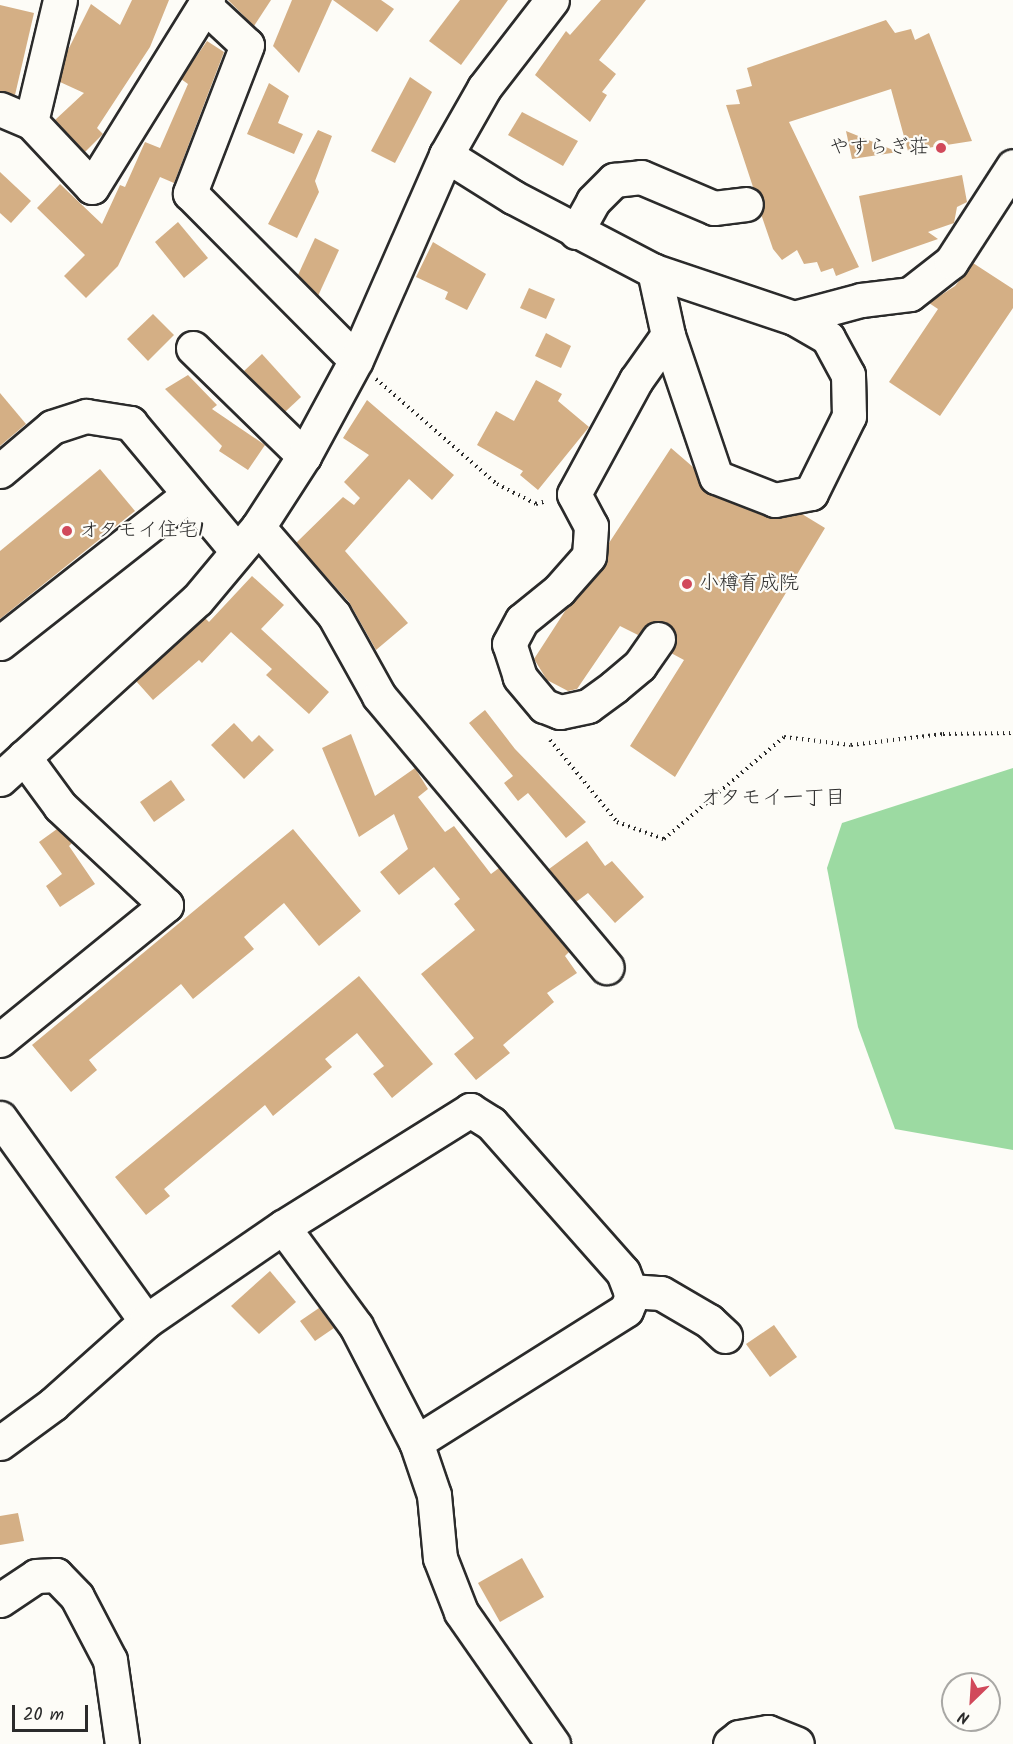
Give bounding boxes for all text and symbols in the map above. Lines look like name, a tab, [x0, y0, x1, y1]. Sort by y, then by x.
place label: やすらぎ荘	[829, 136, 929, 160]
marker: やすらぎ荘	[934, 141, 948, 155]
place label: オタモイ住宅1	[79, 519, 205, 543]
marker: オタモイ住宅1	[60, 524, 74, 538]
place label: 小樽育成院	[699, 572, 799, 596]
marker: 小樽育成院	[680, 577, 694, 591]
district label: オタモイ一丁目	[700, 786, 846, 812]
north arrow	[941, 1672, 1001, 1732]
scale bar	[15, 1693, 92, 1731]
text: 20 m	[23, 1701, 64, 1730]
text: N	[954, 1703, 974, 1730]

